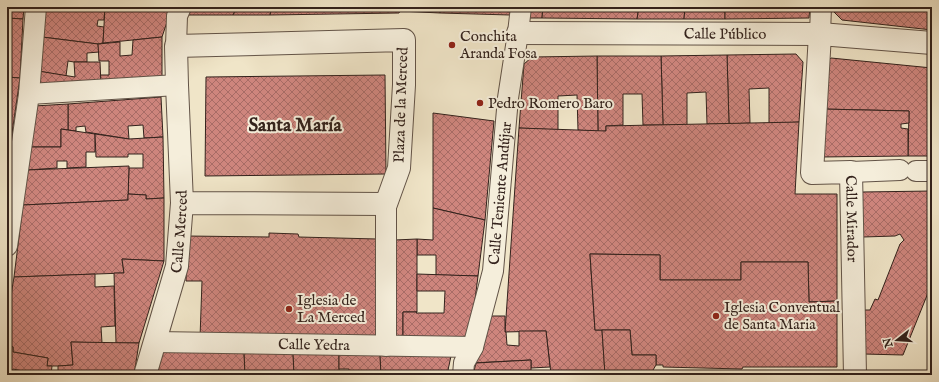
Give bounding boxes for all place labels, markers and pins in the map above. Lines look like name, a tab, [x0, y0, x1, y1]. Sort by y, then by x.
place label: Conchita Aranda Fosa	[459, 27, 538, 63]
marker: Conchita Aranda Fosa	[447, 40, 457, 50]
place label: Pedro Romero Baro	[488, 94, 613, 113]
marker: Pedro Romero Baro	[475, 98, 485, 108]
place label: Iglesia de La Merced	[297, 291, 366, 327]
place label: Iglesia Conventual de Santa Maria	[724, 298, 841, 334]
marker: Iglesia de La Merced	[284, 304, 294, 314]
marker: Iglesia Conventual de Santa Maria	[711, 311, 721, 321]

